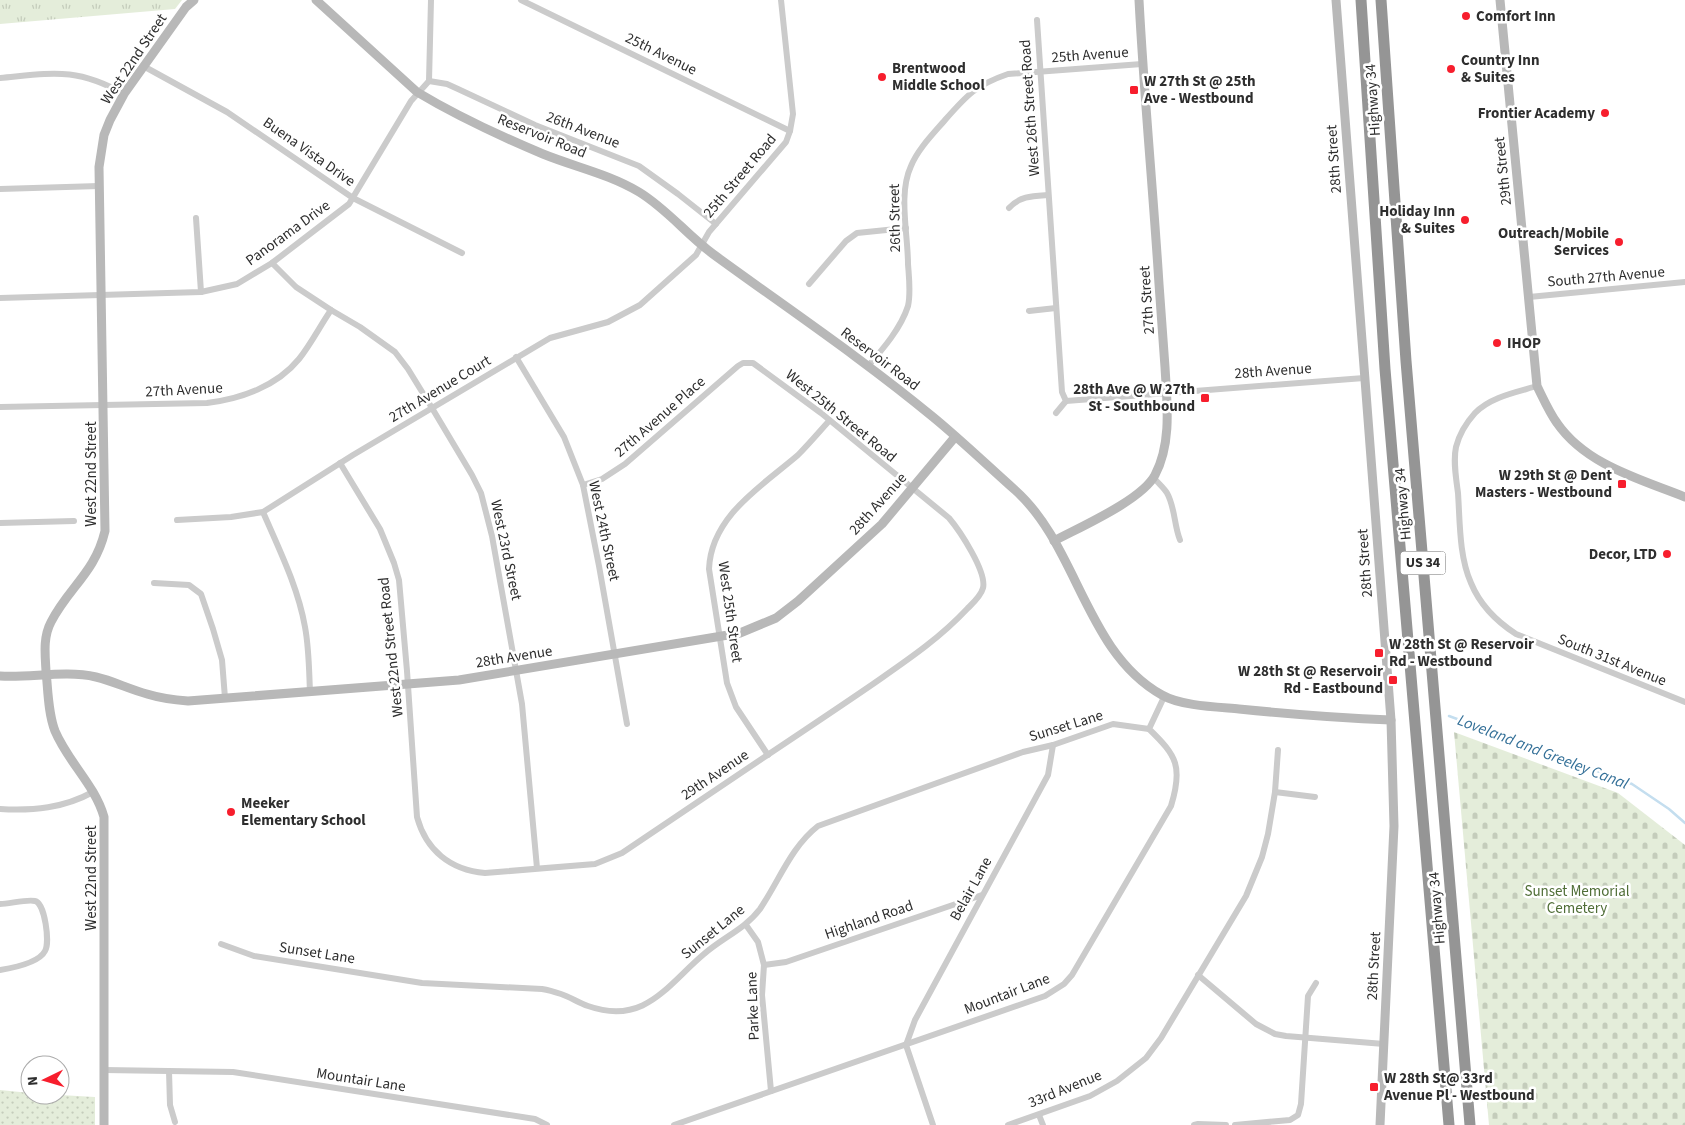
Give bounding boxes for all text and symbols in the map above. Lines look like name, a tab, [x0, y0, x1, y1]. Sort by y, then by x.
place label: Comfort Inn	[1476, 6, 1556, 27]
street label: West 22nd Street	[96, 9, 172, 109]
marker: Comfort Inn	[1460, 10, 1472, 22]
street label: 25th Avenue	[622, 28, 700, 80]
street label: West 26th Street Road	[1015, 39, 1045, 177]
street label: 25th Avenue	[1051, 42, 1129, 68]
place label: Country Inn & Suites	[1461, 50, 1539, 88]
place label: Brentwood Middle School	[892, 58, 985, 96]
street label: Highway 34	[1360, 63, 1386, 137]
marker: Country Inn & Suites	[1445, 63, 1457, 75]
marker: Brentwood Middle School	[876, 71, 888, 83]
place label: W 27th St @ 25th Ave - Westbound	[1143, 71, 1256, 109]
marker: W 27th St @ 25th Ave - Westbound	[1128, 84, 1140, 96]
place label: Frontier Academy	[1478, 103, 1595, 124]
street label: 26th Avenue	[543, 106, 623, 154]
marker: Frontier Academy	[1599, 107, 1611, 119]
street label: Reservoir Road	[494, 109, 590, 163]
street label: Buena Vista Drive	[259, 112, 359, 192]
street label: 28th Street	[1321, 124, 1347, 194]
street label: 25th Street Road	[699, 129, 781, 223]
street label: 29th Street	[1489, 136, 1517, 206]
street label: 26th Street	[884, 183, 906, 253]
street label: Panorama Drive	[242, 195, 334, 271]
place label: Holiday Inn & Suites	[1379, 201, 1455, 239]
marker: Holiday Inn & Suites	[1459, 214, 1471, 226]
place label: Outreach/Mobile Services	[1498, 223, 1609, 261]
marker: Outreach/Mobile Services	[1613, 236, 1625, 248]
street label: South 27th Avenue	[1546, 261, 1666, 293]
street label: 27th Street	[1134, 265, 1160, 335]
street label: Reservoir Road	[836, 322, 924, 396]
place label: IHOP	[1507, 333, 1541, 354]
marker: IHOP	[1491, 337, 1503, 349]
street label: 27th Avenue Court	[385, 350, 495, 428]
street label: 28th Avenue	[1234, 358, 1312, 384]
street label: West 25th Street Road	[781, 365, 901, 467]
street label: 27th Avenue Place	[610, 372, 710, 462]
street label: 27th Avenue	[145, 377, 223, 403]
place label: 28th Ave @ W 27th St - Southbound	[1073, 379, 1195, 417]
marker: 28th Ave @ W 27th St - Southbound	[1199, 392, 1211, 404]
street label: West 22nd Street	[81, 421, 102, 527]
place label: W 29th St @ Dent Masters - Westbound	[1475, 465, 1612, 503]
street label: Highway 34	[1389, 467, 1417, 541]
street label: 28th Avenue	[844, 468, 912, 540]
marker: W 29th St @ Dent Masters - Westbound	[1616, 478, 1628, 490]
street label: West 24th Street	[583, 479, 625, 583]
street label: West 23rd Street	[485, 498, 527, 602]
street label: 28th Street	[1352, 528, 1378, 598]
place label: Decor, LTD	[1589, 544, 1657, 565]
marker: Decor, LTD	[1661, 548, 1673, 560]
road number: US 34	[1400, 552, 1446, 574]
street label: West 25th Street	[713, 560, 747, 664]
street label: West 22nd Street Road	[373, 576, 409, 718]
street label: South 31st Avenue	[1554, 629, 1670, 691]
place label: W 28th St @ Reservoir Rd - Westbound	[1389, 634, 1534, 672]
street label: 28th Avenue	[474, 641, 554, 673]
marker: W 28th St @ Reservoir Rd - Westbound	[1373, 647, 1385, 659]
place label: W 28th St @ Reservoir Rd - Eastbound	[1238, 661, 1383, 699]
marker: W 28th St @ Reservoir Rd - Eastbound	[1387, 674, 1399, 686]
street label: Sunset Lane	[1026, 705, 1106, 747]
water label: Loveland and Greeley Canal	[1454, 709, 1632, 795]
street label: 29th Avenue	[677, 745, 753, 805]
place label: Meeker Elementary School	[241, 793, 366, 831]
marker: Meeker Elementary School	[225, 806, 237, 818]
street label: West 22nd Street	[81, 825, 102, 931]
street label: Belair Lane	[945, 853, 997, 925]
street label: Highway 34	[1423, 871, 1451, 945]
park label: Sunset Memorial Cemetery	[1524, 881, 1630, 919]
street label: Highland Road	[822, 895, 916, 945]
street label: Sunset Lane	[677, 900, 749, 964]
street label: 28th Street	[1362, 931, 1386, 1001]
street label: Sunset Lane	[278, 937, 356, 969]
street label: Mountair Lane	[961, 968, 1053, 1020]
street label: Parke Lane	[741, 971, 765, 1041]
north arrow	[20, 1055, 70, 1105]
street label: Mountair Lane	[315, 1063, 407, 1097]
street label: 33rd Avenue	[1025, 1065, 1105, 1113]
place label: W 28th St@ 33rd Avenue Pl - Westbound	[1383, 1068, 1535, 1106]
text: N	[23, 1076, 43, 1087]
marker: W 28th St@ 33rd Avenue Pl - Westbound	[1368, 1081, 1380, 1093]

